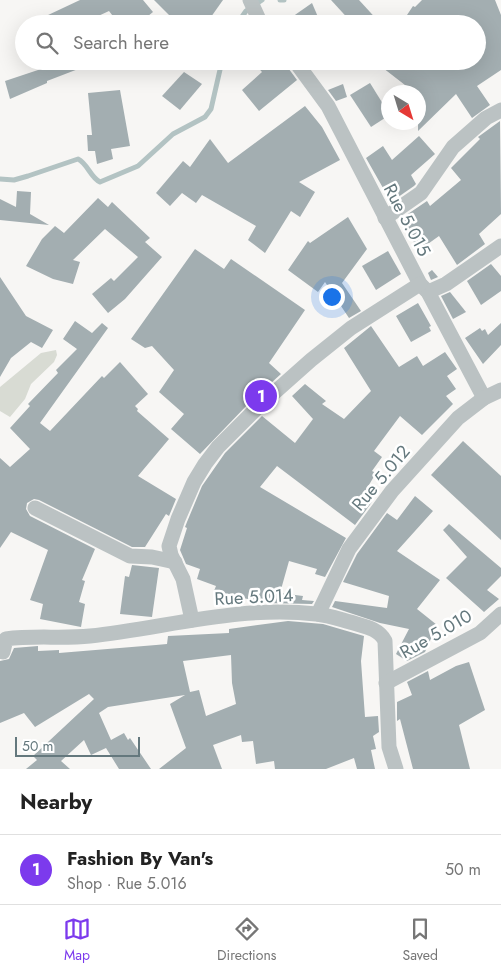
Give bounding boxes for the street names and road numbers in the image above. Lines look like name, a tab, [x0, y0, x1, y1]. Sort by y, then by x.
street label: Rue 5.015	[377, 179, 437, 261]
street label: Rue 5.012	[346, 439, 416, 517]
street label: Rue 5.014	[214, 582, 294, 612]
street label: Rue 5.010	[395, 603, 477, 665]

